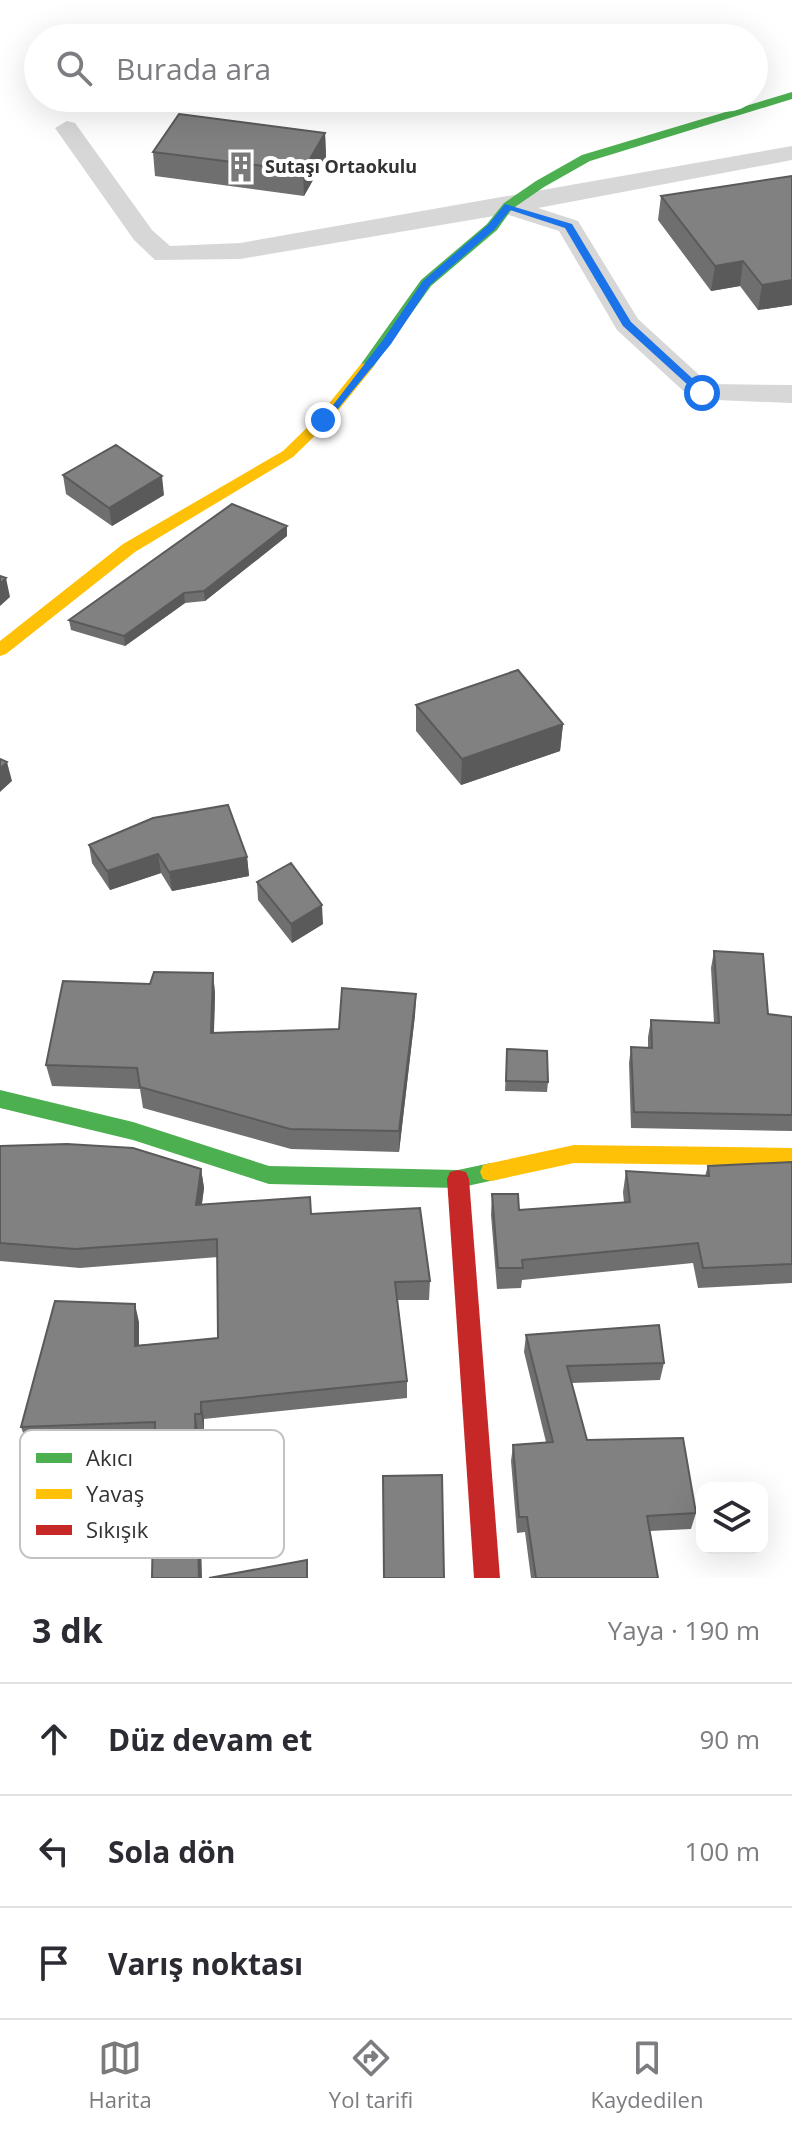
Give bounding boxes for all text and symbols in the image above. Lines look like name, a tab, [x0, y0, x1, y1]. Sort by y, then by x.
search box	[24, 24, 768, 112]
icon: search	[52, 46, 96, 90]
text: Burada ara	[116, 48, 271, 89]
building icon: Sutaşı Ortaokulu	[224, 150, 258, 184]
place label: Sutaşı Ortaokulu	[265, 154, 417, 178]
route start	[684, 375, 720, 411]
route end	[305, 402, 341, 438]
legend	[20, 1430, 284, 1558]
text: Akıcı	[86, 1442, 133, 1472]
text: Yavaş	[86, 1478, 144, 1508]
map controls	[696, 1482, 768, 1554]
button: layers	[696, 1482, 768, 1554]
text: Sıkışık	[86, 1514, 149, 1544]
text: 3 dk	[32, 1607, 103, 1653]
text: Yaya · 190 m	[608, 1612, 760, 1648]
icon: ahead	[32, 1717, 76, 1761]
text: Düz devam et	[108, 1719, 312, 1760]
text: 90 m	[699, 1721, 760, 1757]
icon: left	[32, 1829, 76, 1873]
text: Sola dön	[108, 1831, 235, 1872]
text: 100 m	[685, 1833, 760, 1869]
icon: arrive	[32, 1941, 76, 1985]
text: Varış noktası	[108, 1943, 303, 1984]
tab: Harita	[89, 2036, 152, 2114]
tab: Yol tarifi	[329, 2036, 413, 2114]
tab: Kaydedilen	[590, 2036, 703, 2114]

